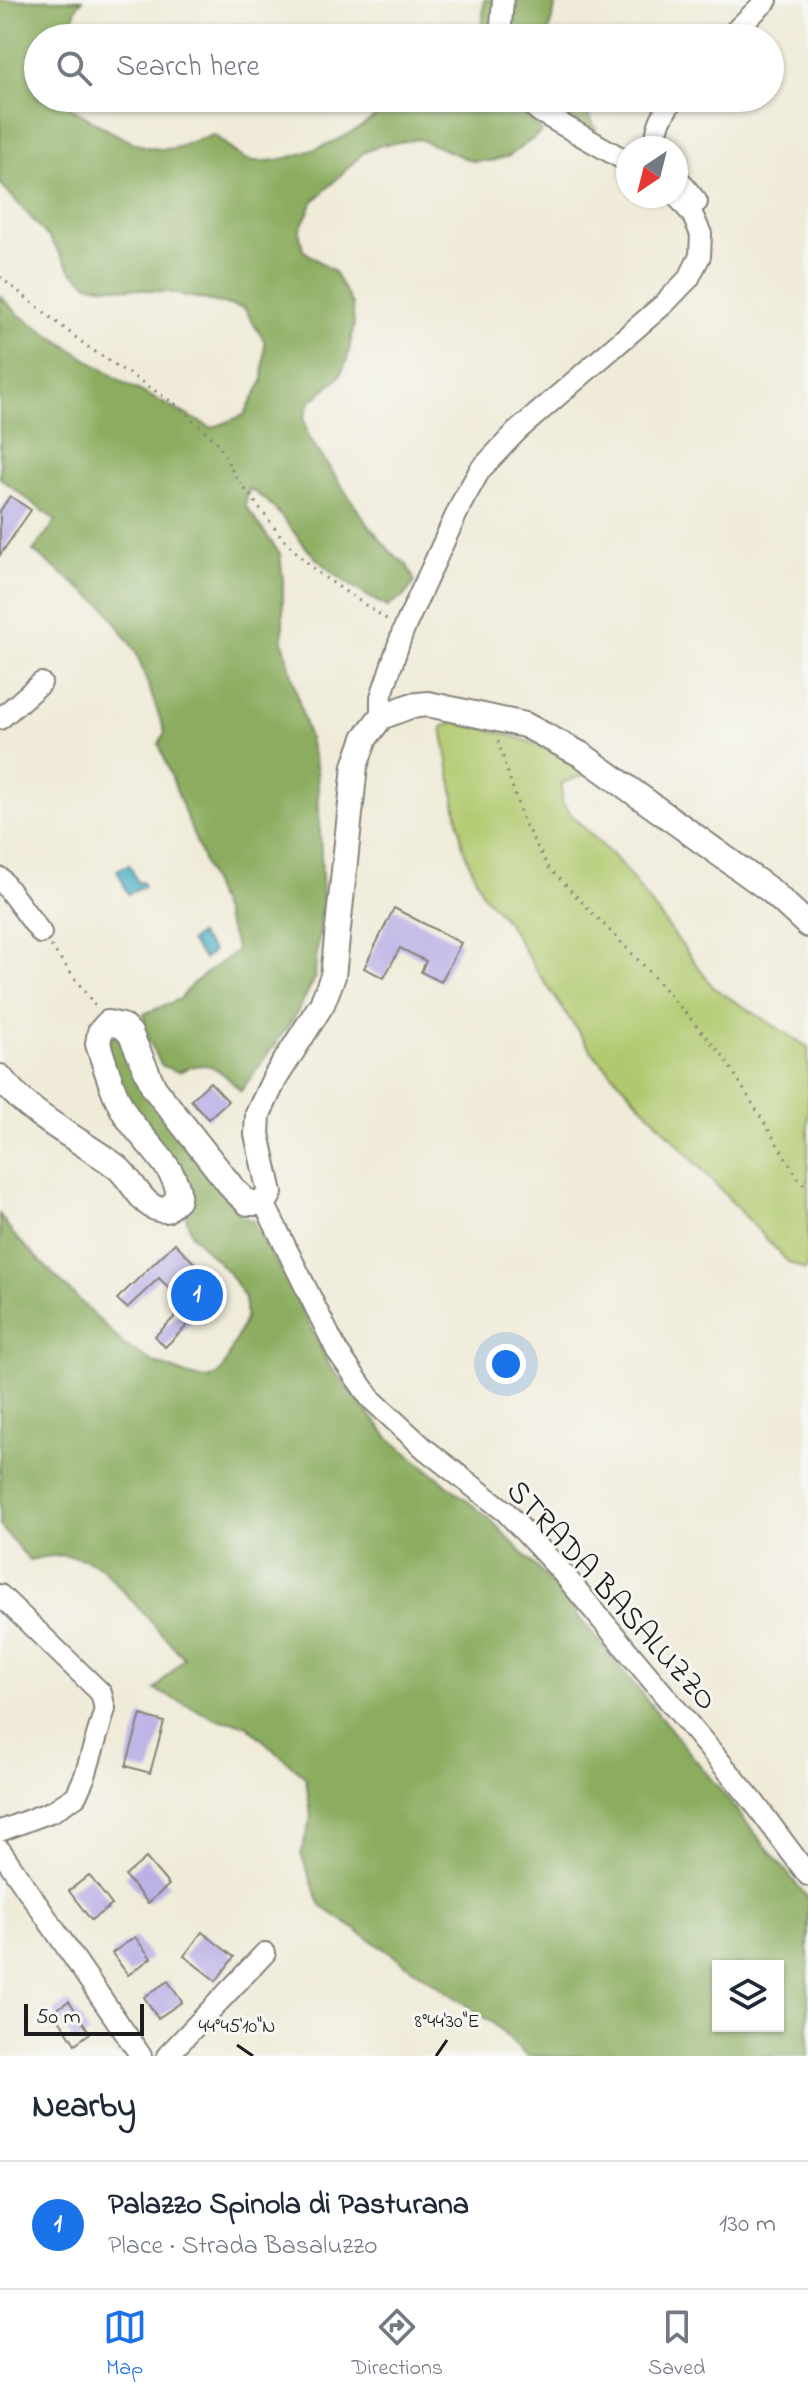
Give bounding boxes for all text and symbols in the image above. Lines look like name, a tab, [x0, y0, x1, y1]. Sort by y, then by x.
search box	[24, 24, 784, 112]
icon: search	[52, 46, 96, 90]
text: Search here	[116, 46, 260, 90]
north arrow	[616, 136, 688, 208]
pin: 1	[171, 1265, 223, 1325]
your location	[486, 1344, 526, 1384]
street label: STRADA BASALUZZO	[494, 1470, 727, 1722]
map controls	[712, 1960, 784, 2032]
button: layers	[712, 1960, 784, 2032]
scale bar	[24, 2000, 144, 2036]
text: 50 m	[36, 2002, 81, 2034]
text: 8°44'30"E	[414, 2008, 480, 2037]
text: 44°45'10"N	[199, 2013, 275, 2042]
text: Nearby	[32, 2083, 136, 2133]
text: Palazzo Spinola di Pasturana	[108, 2184, 469, 2228]
text: 1	[54, 2206, 62, 2244]
text: 130 m	[719, 2206, 776, 2244]
text: Place · Strada Basaluzzo	[108, 2228, 378, 2266]
tab: Map	[103, 2305, 147, 2385]
tab: Directions	[352, 2305, 443, 2385]
tab: Saved	[648, 2305, 705, 2385]

